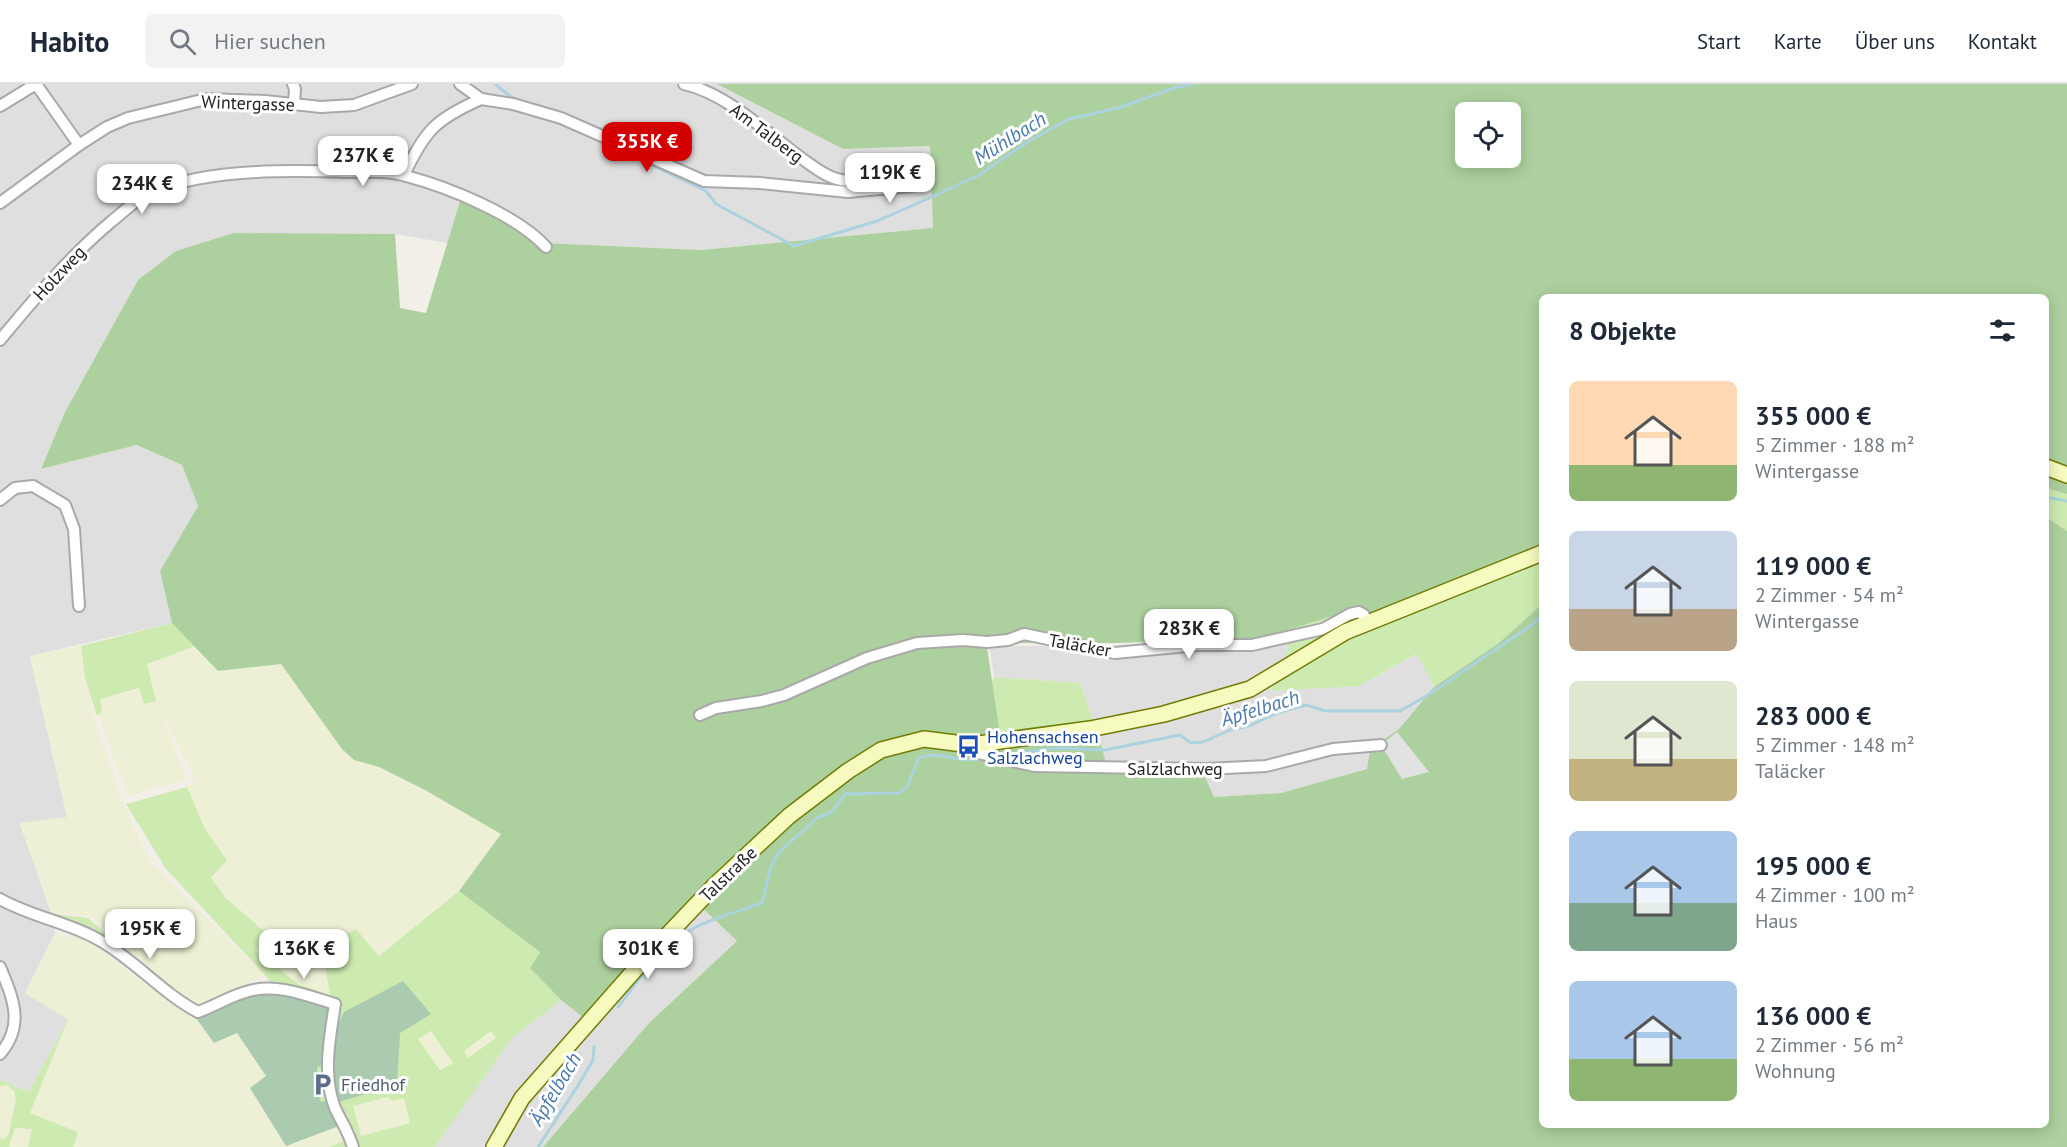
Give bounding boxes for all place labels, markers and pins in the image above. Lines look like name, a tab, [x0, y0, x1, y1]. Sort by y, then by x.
pin: 355K €	[598, 122, 696, 173]
pin: 237K €	[314, 136, 412, 187]
pin: 119K €	[841, 153, 939, 204]
pin: 234K €	[93, 164, 191, 215]
pin: 283K €	[1140, 609, 1238, 660]
place label: Hohensachsen Salzlachweg	[987, 725, 1099, 769]
bus stop icon: Hohensachsen Salzlachweg	[956, 733, 982, 759]
pin: 195K €	[101, 909, 199, 960]
pin: 136K €	[255, 929, 353, 980]
pin: 301K €	[599, 929, 697, 980]
parking icon: Friedhof	[310, 1071, 336, 1097]
place label: Friedhof	[341, 1073, 406, 1096]

